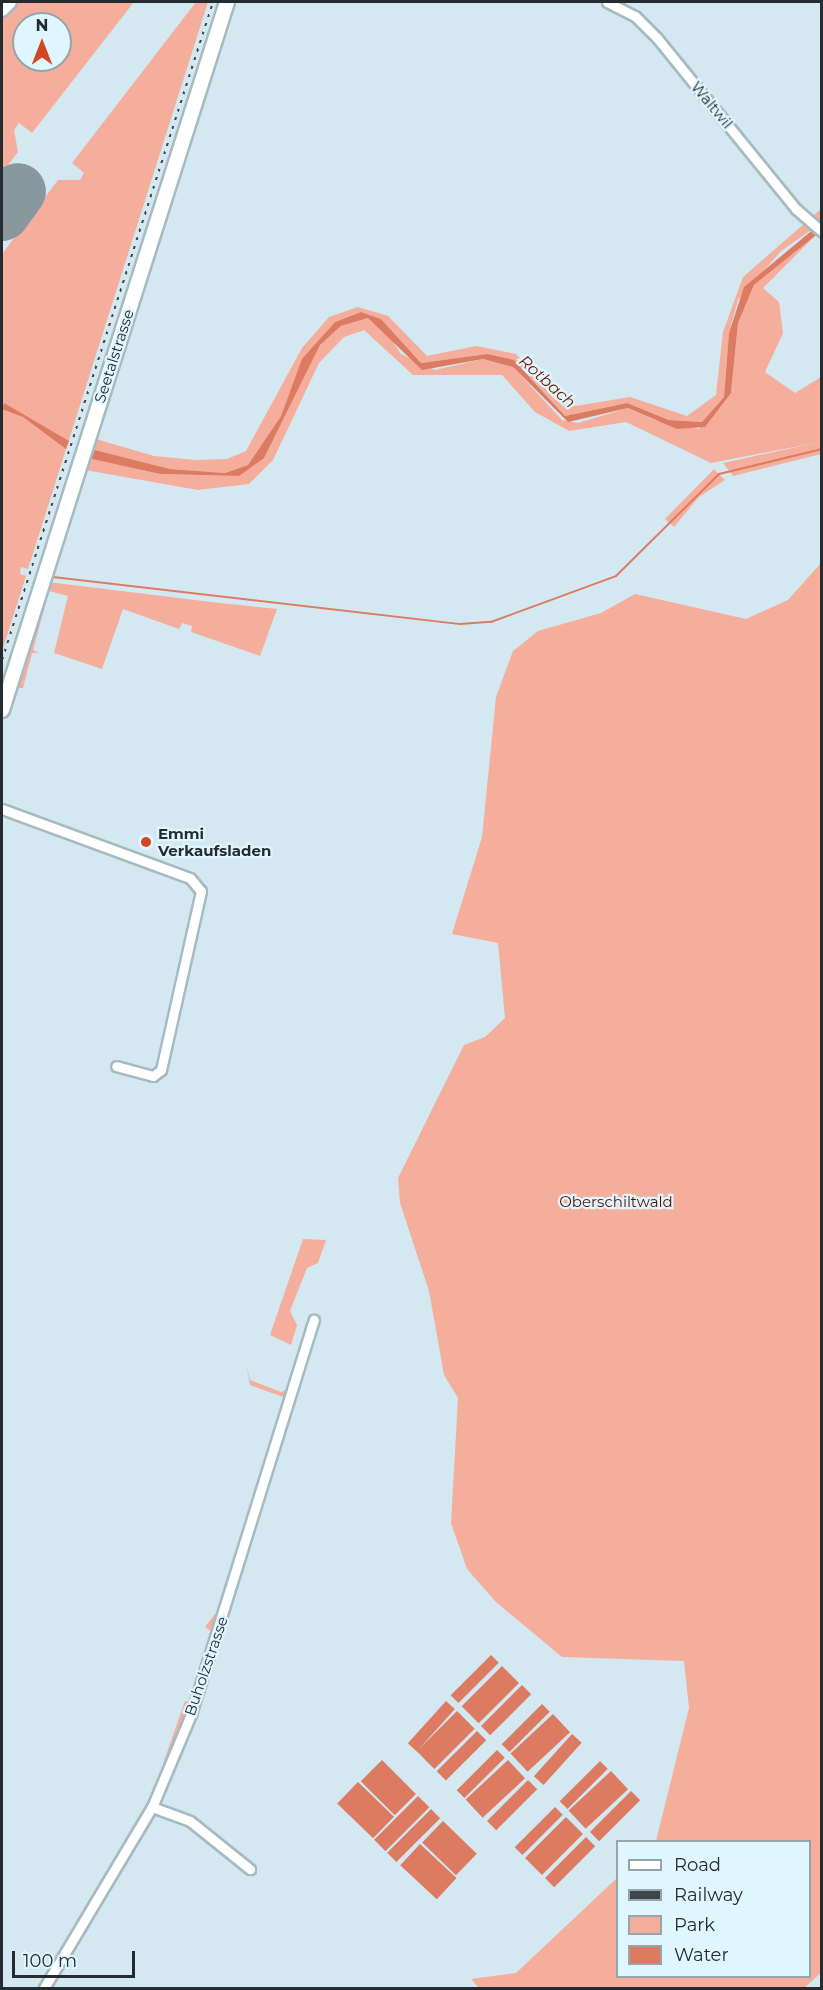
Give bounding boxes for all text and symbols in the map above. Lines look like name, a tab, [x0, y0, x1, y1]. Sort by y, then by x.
north arrow	[12, 12, 72, 72]
text: N	[36, 16, 48, 35]
street label: Waltwil	[687, 78, 737, 132]
street label: Seetalstrasse	[90, 307, 138, 405]
water label: Rotbach	[515, 352, 579, 412]
place label: Emmi Verkaufsladen	[158, 824, 271, 859]
marker: Emmi Verkaufsladen	[139, 835, 153, 849]
park label: Oberschiltwald	[559, 1193, 673, 1211]
street label: Buholzstrasse	[181, 1614, 231, 1718]
legend	[616, 1840, 811, 1978]
text: Road	[674, 1854, 721, 1876]
text: Railway	[674, 1884, 743, 1906]
text: Park	[674, 1914, 715, 1936]
scale bar	[15, 1939, 138, 1977]
text: Water	[674, 1944, 729, 1966]
text: 100 m	[23, 1950, 77, 1972]

